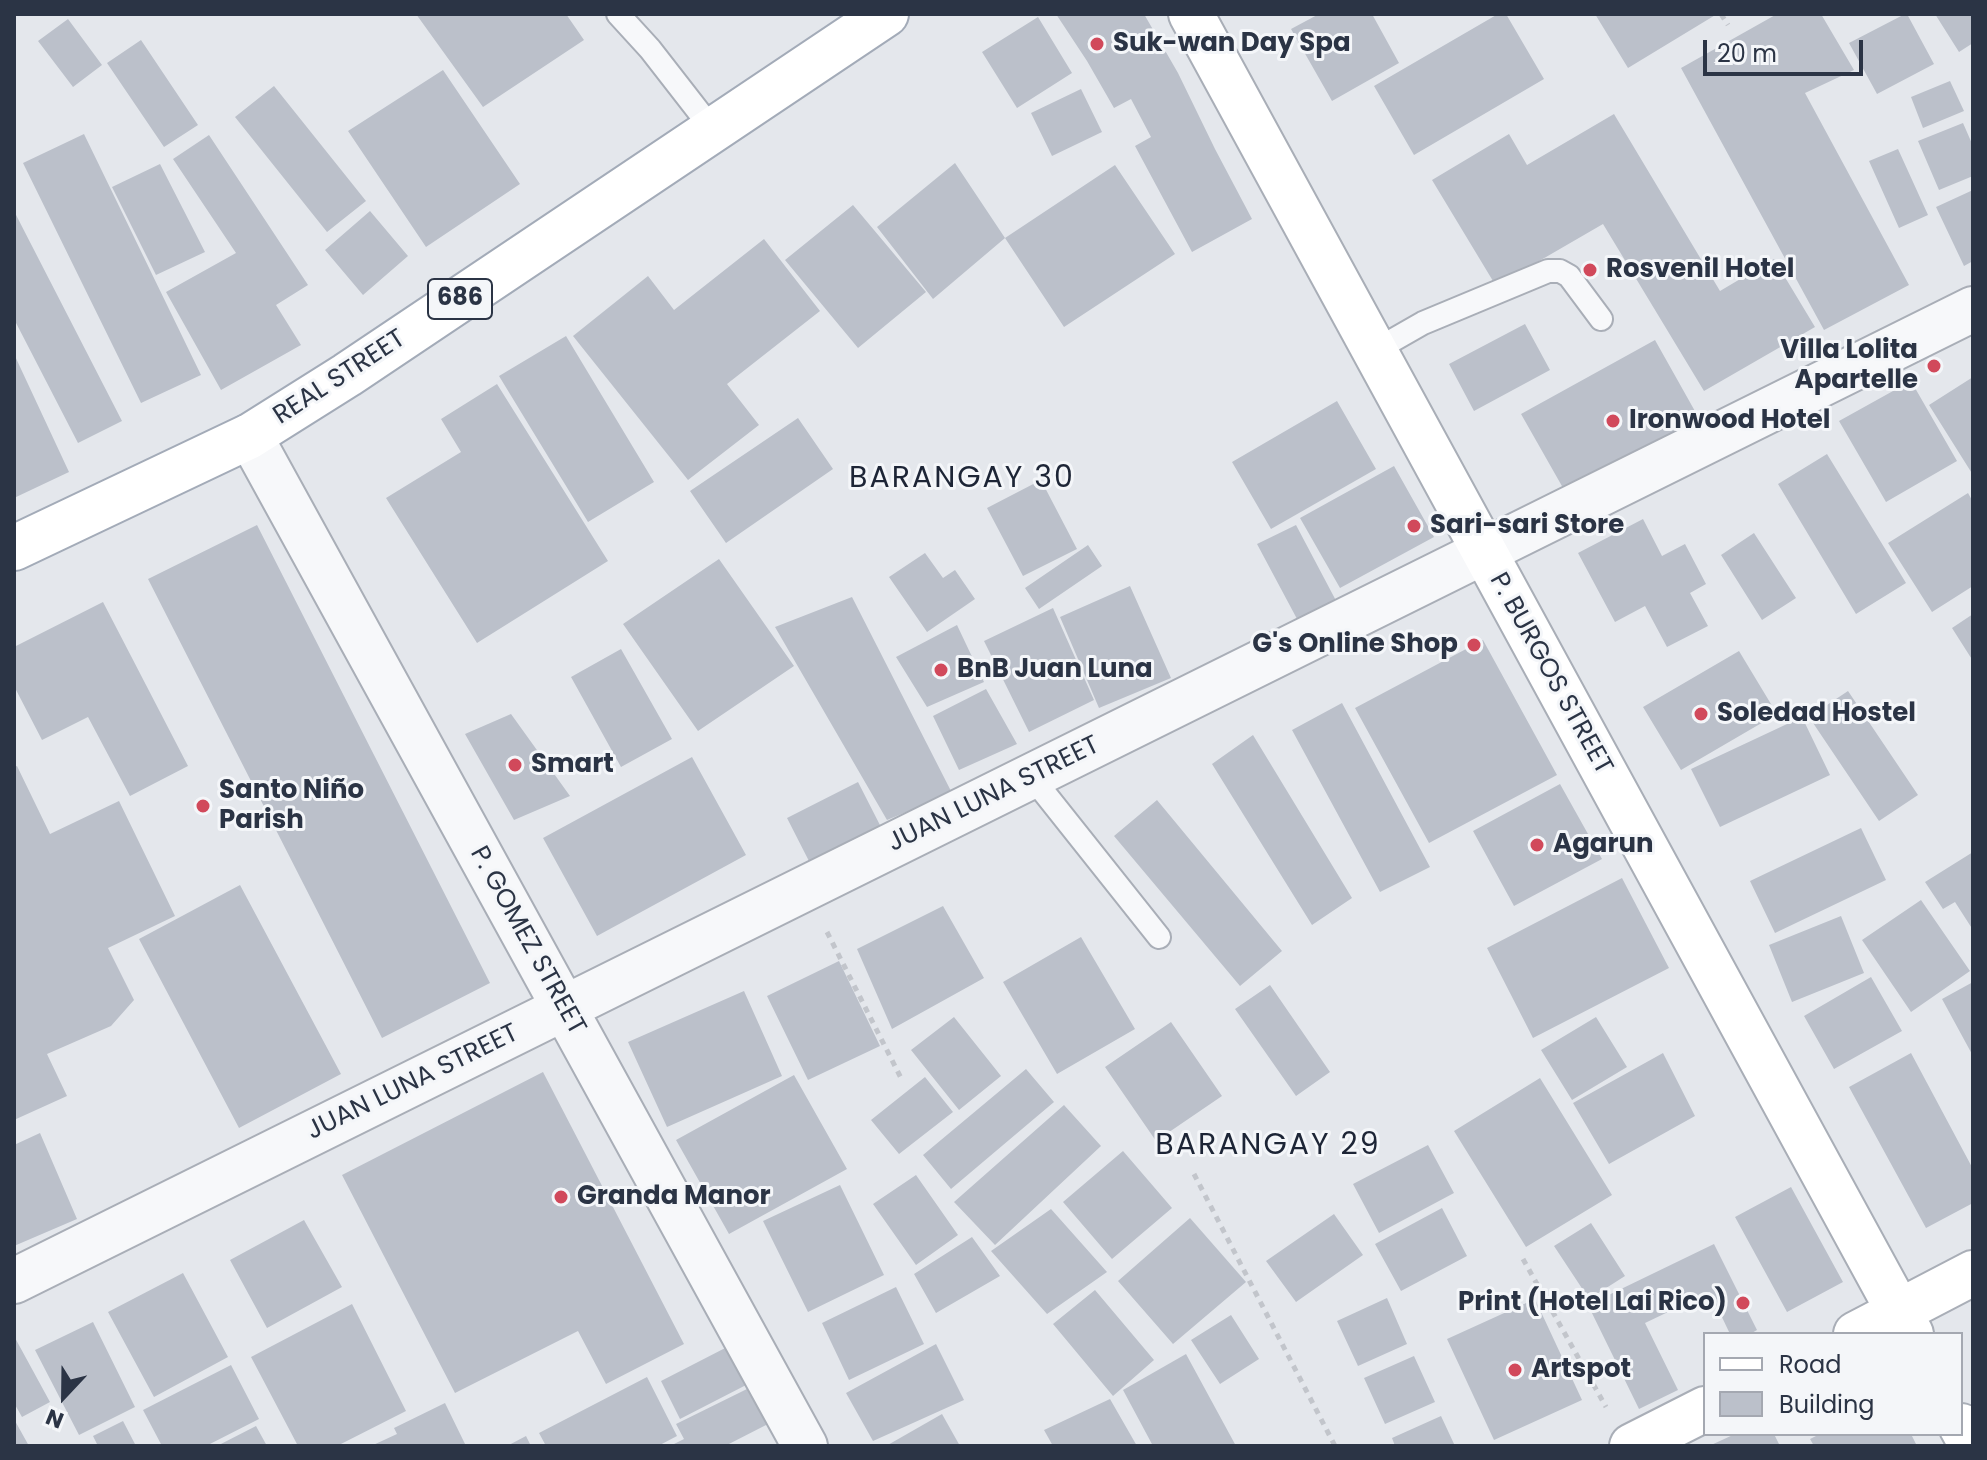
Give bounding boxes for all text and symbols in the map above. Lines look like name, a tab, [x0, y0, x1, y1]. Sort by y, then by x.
scale bar	[1707, 24, 1867, 74]
place label: Suk-wan Day Spa	[1113, 28, 1351, 60]
marker: Suk-wan Day Spa	[1088, 35, 1106, 53]
text: 20 m	[1717, 37, 1777, 70]
place label: Rosvenil Hotel	[1606, 254, 1794, 286]
marker: Rosvenil Hotel	[1581, 261, 1599, 279]
road number: 686	[428, 279, 492, 319]
street label: REAL STREET	[268, 324, 412, 432]
place label: Villa Lolita Apartelle	[1780, 335, 1918, 396]
marker: Villa Lolita Apartelle	[1925, 357, 1943, 375]
place label: Ironwood Hotel	[1629, 405, 1830, 437]
marker: Ironwood Hotel	[1604, 412, 1622, 430]
district label: BARANGAY 30	[849, 461, 1075, 497]
place label: Sari-sari Store	[1430, 510, 1624, 542]
marker: Sari-sari Store	[1405, 517, 1423, 535]
street label: P. BURGOS STREET	[1482, 568, 1618, 780]
place label: G's Online Shop	[1252, 629, 1458, 661]
marker: G's Online Shop	[1465, 636, 1483, 654]
place label: BnB Juan Luna	[957, 654, 1153, 686]
marker: BnB Juan Luna	[932, 661, 950, 679]
place label: Soledad Hostel	[1717, 698, 1916, 730]
marker: Soledad Hostel	[1692, 705, 1710, 723]
street label: JUAN LUNA STREET	[883, 730, 1105, 860]
place label: Smart	[531, 749, 614, 781]
marker: Smart	[506, 756, 524, 774]
place label: Santo Niño Parish	[219, 775, 364, 836]
marker: Santo Niño Parish	[194, 797, 212, 815]
place label: Agarun	[1553, 829, 1654, 861]
marker: Agarun	[1528, 836, 1546, 854]
street label: P. GOMEZ STREET	[462, 841, 592, 1041]
street label: JUAN LUNA STREET	[302, 1018, 524, 1148]
district label: BARANGAY 29	[1155, 1128, 1381, 1164]
place label: Granda Manor	[577, 1181, 771, 1213]
marker: Granda Manor	[552, 1188, 570, 1206]
place label: Print (Hotel Lai Rico)	[1458, 1287, 1727, 1319]
marker: Print (Hotel Lai Rico)	[1734, 1294, 1752, 1312]
legend	[1703, 1332, 1963, 1436]
text: Road	[1779, 1348, 1841, 1381]
place label: Artspot	[1531, 1354, 1631, 1386]
north arrow	[24, 1356, 104, 1436]
marker: Artspot	[1506, 1361, 1524, 1379]
text: Building	[1779, 1388, 1875, 1421]
text: N	[41, 1401, 68, 1436]

